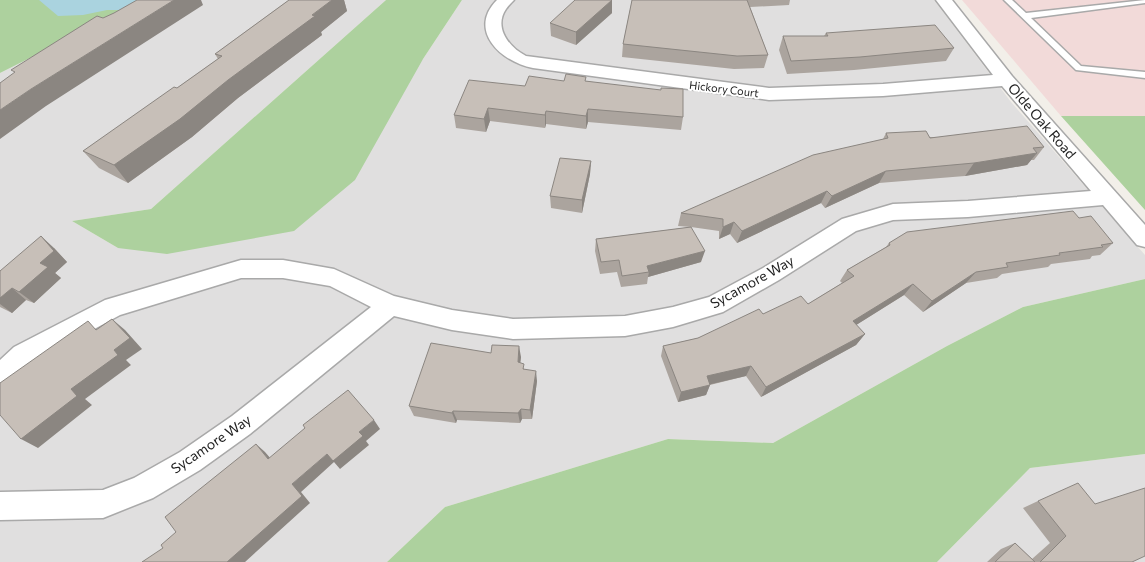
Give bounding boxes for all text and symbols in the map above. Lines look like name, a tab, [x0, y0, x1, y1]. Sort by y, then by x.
street label: Hickory Court	[688, 78, 760, 99]
street label: Olde Oak Road	[1005, 79, 1080, 162]
street label: Sycamore Way	[707, 252, 797, 312]
street label: Sycamore Way	[167, 411, 254, 477]

